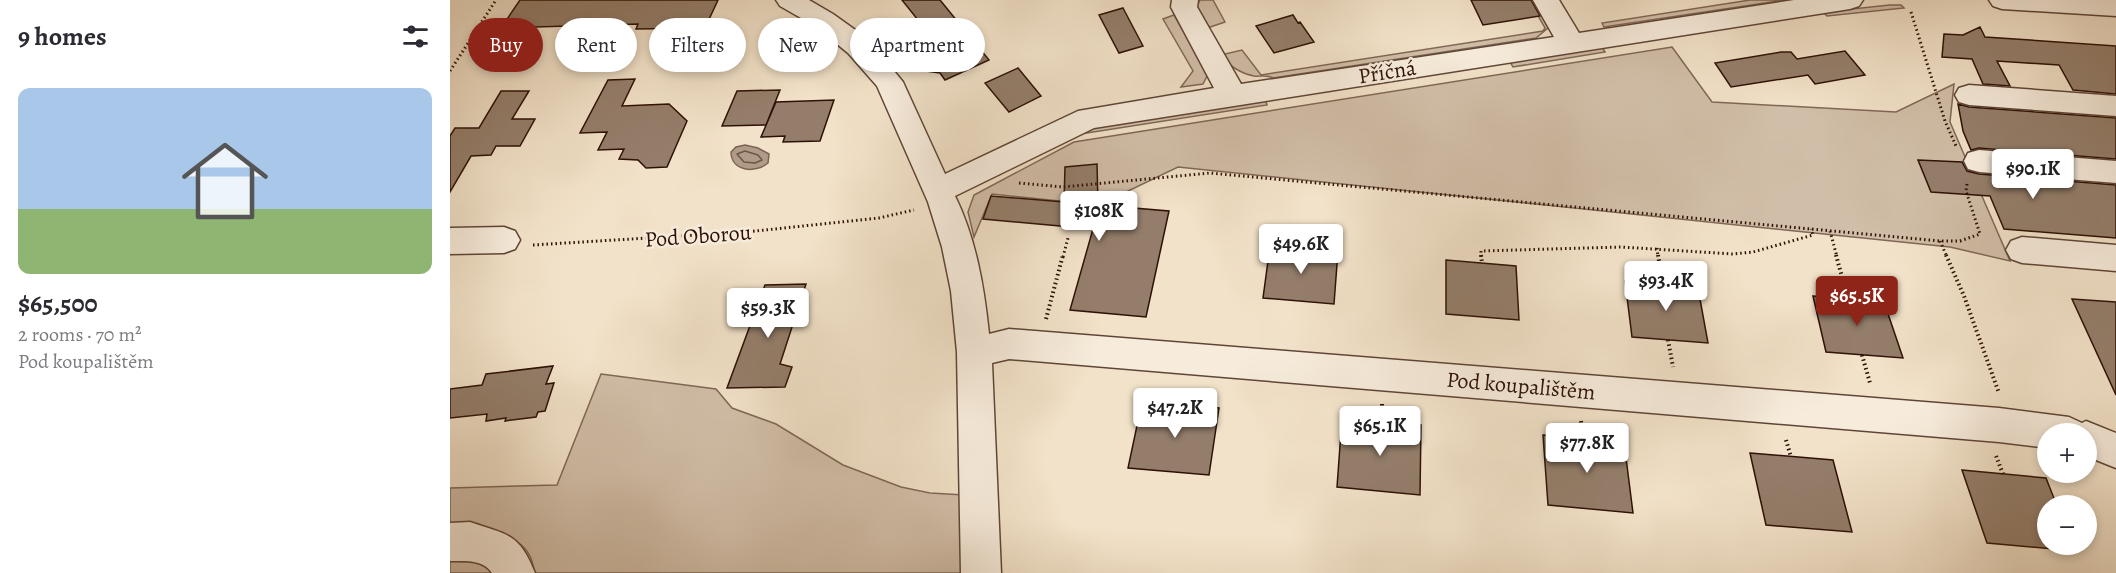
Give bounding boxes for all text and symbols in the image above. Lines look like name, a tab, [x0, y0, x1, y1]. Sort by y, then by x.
chip: Buy	[468, 18, 543, 72]
chip: Rent	[555, 18, 637, 72]
chip: Filters	[649, 18, 746, 72]
chip: New	[758, 18, 838, 72]
chip: Apartment	[850, 18, 985, 72]
text: 9 homes	[18, 19, 107, 54]
icon: filters	[399, 20, 432, 53]
street label: Příčná	[1356, 53, 1419, 91]
icon: home	[171, 127, 279, 235]
pin: $90.1K	[1984, 149, 2082, 200]
text: $90.1K	[2006, 155, 2060, 182]
pin: $108K	[1057, 191, 1141, 242]
text: $108K	[1074, 197, 1124, 224]
street label: Pod Oborou	[644, 217, 752, 255]
pin: $49.6K	[1252, 224, 1350, 275]
text: $49.6K	[1273, 230, 1329, 257]
pin: $93.4K	[1617, 261, 1715, 312]
text: $93.4K	[1638, 267, 1694, 294]
pin: $65.5K	[1808, 276, 1906, 327]
text: $65.5K	[1830, 282, 1884, 309]
text: $65,500	[18, 286, 98, 321]
pin: $59.3K	[719, 288, 817, 339]
text: $59.3K	[741, 294, 795, 321]
text: 2 rooms · 70 m²	[18, 321, 142, 348]
text: Pod koupalištěm	[18, 348, 154, 375]
street label: Pod koupalištěm	[1445, 365, 1597, 407]
pin: $47.2K	[1126, 388, 1224, 439]
text: $47.2K	[1147, 394, 1203, 421]
pin: $65.1K	[1331, 406, 1429, 457]
text: $65.1K	[1354, 412, 1407, 439]
pin: $77.8K	[1538, 423, 1636, 474]
map controls	[2037, 423, 2097, 555]
button: +	[2037, 423, 2097, 483]
text: $77.8K	[1560, 429, 1614, 456]
button: −	[2037, 495, 2097, 555]

